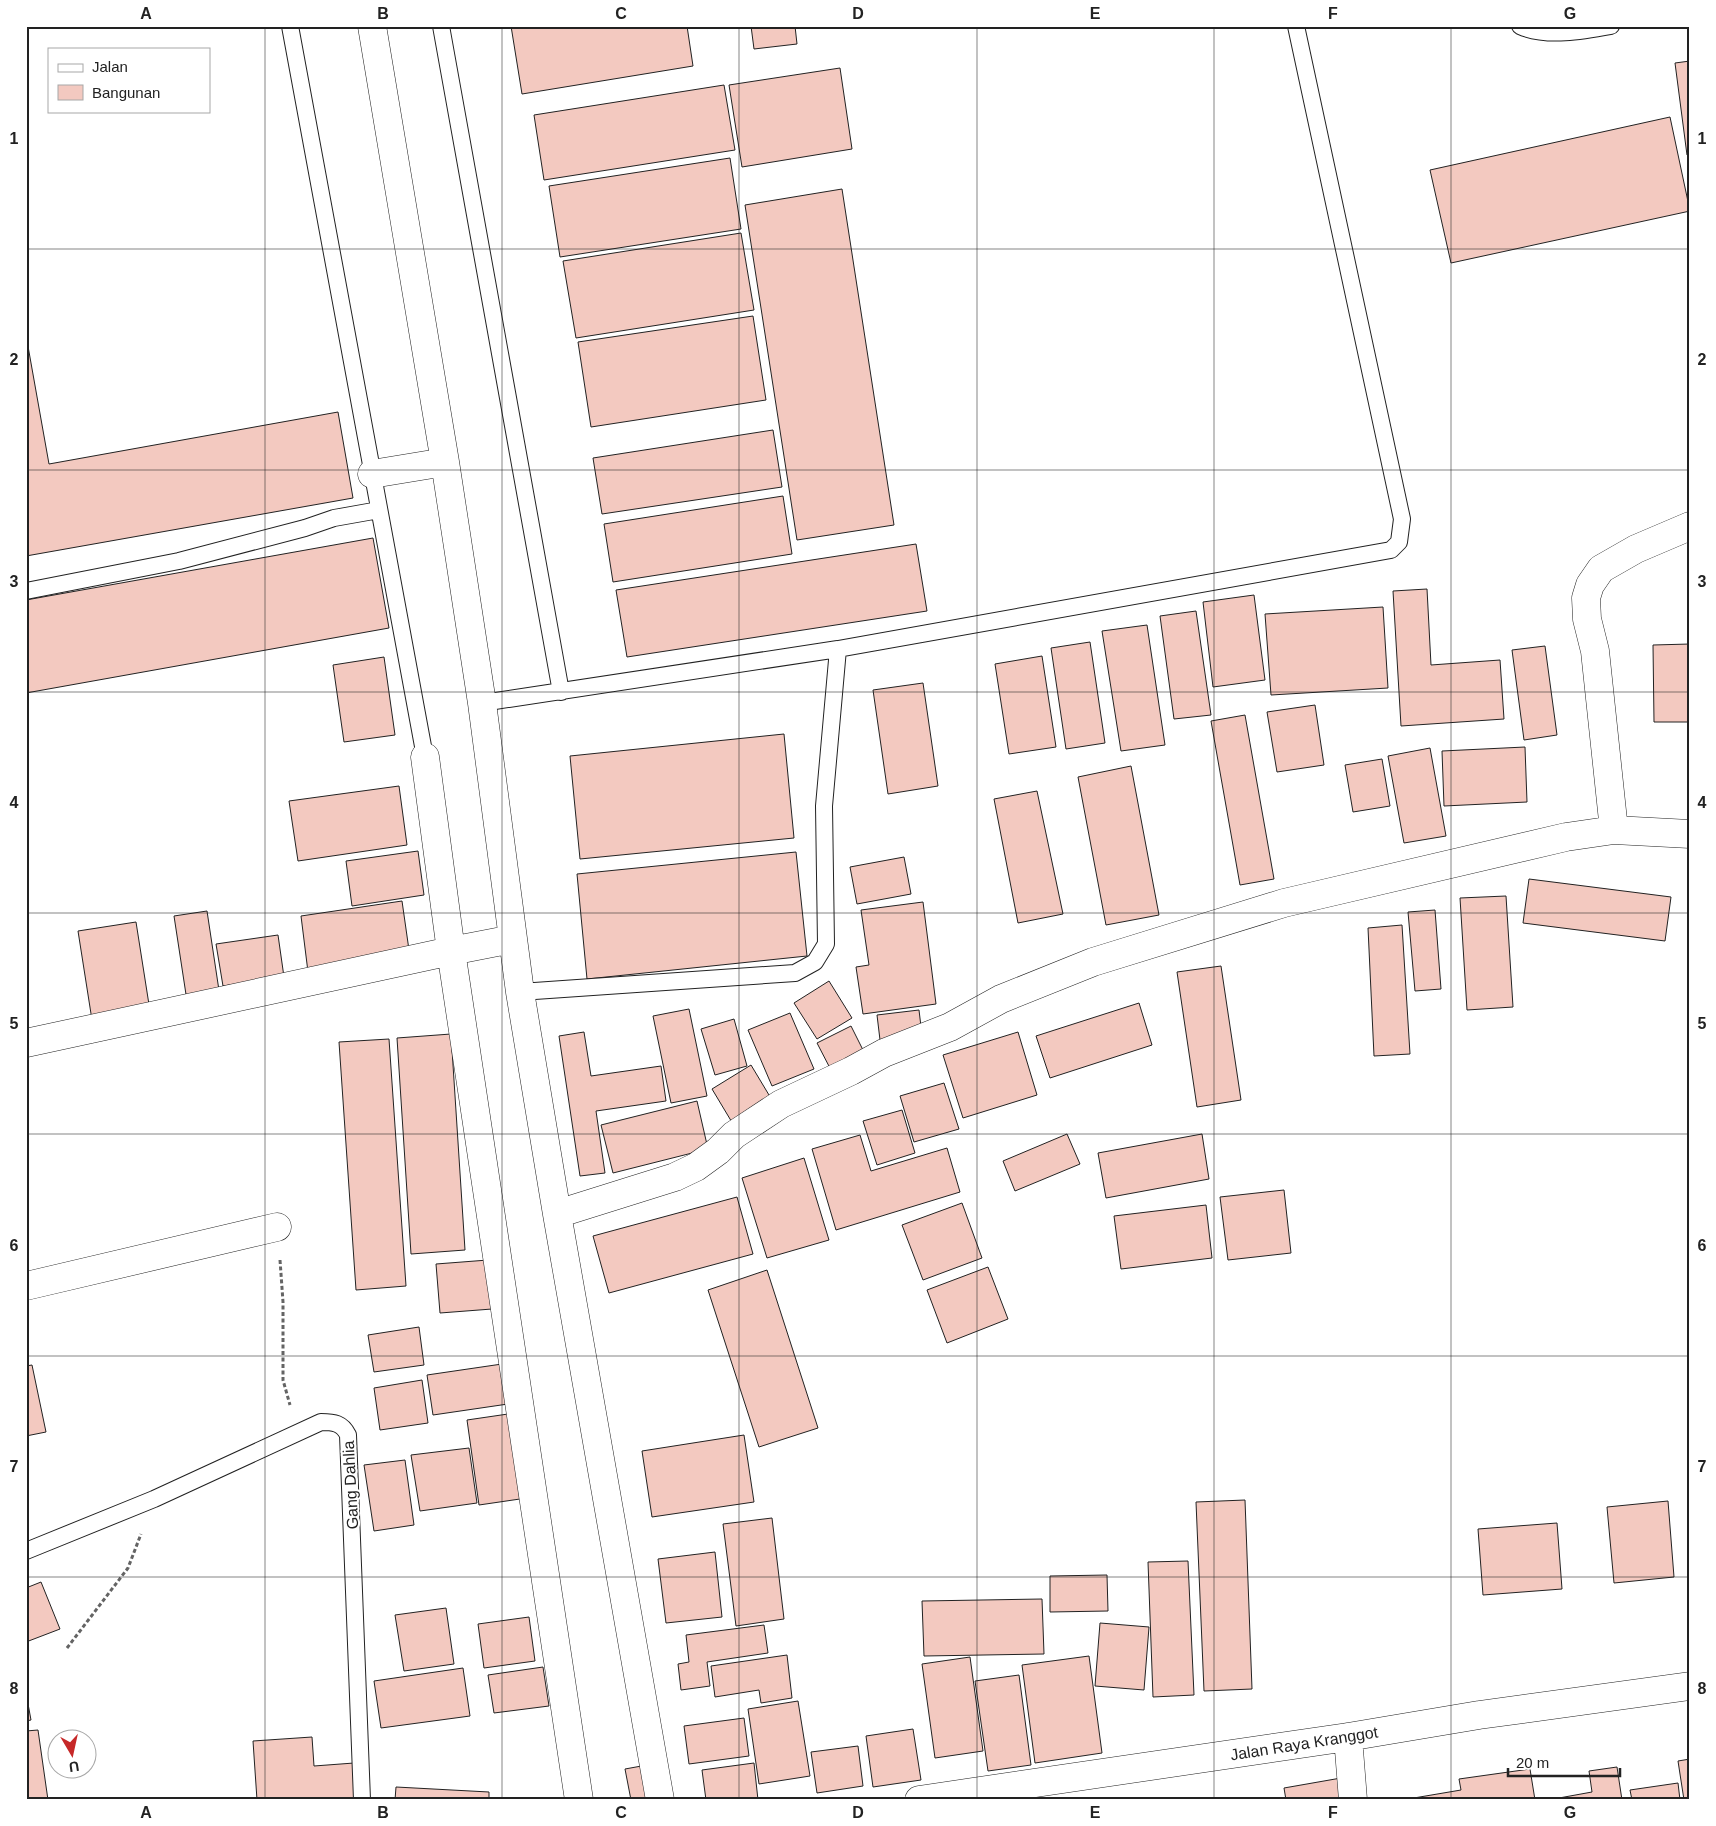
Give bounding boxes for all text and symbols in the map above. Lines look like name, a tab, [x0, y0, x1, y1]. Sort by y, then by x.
text: A	[140, 5, 152, 22]
text: B	[377, 5, 389, 22]
text: C	[615, 5, 627, 22]
text: D	[852, 5, 864, 22]
text: E	[1090, 5, 1101, 22]
text: F	[1328, 5, 1338, 22]
text: G	[1564, 5, 1576, 22]
legend	[48, 48, 210, 112]
text: Jalan	[92, 58, 128, 75]
text: Bangunan	[92, 84, 160, 101]
text: 1	[10, 130, 19, 147]
text: 1	[1698, 130, 1707, 147]
text: 2	[10, 351, 19, 368]
text: 2	[1698, 351, 1707, 368]
text: 3	[10, 573, 19, 590]
text: 3	[1698, 573, 1707, 590]
text: 4	[10, 794, 19, 811]
text: 4	[1698, 794, 1707, 811]
text: 5	[10, 1015, 19, 1032]
text: 5	[1698, 1015, 1707, 1032]
text: 6	[10, 1237, 19, 1254]
text: 6	[1698, 1237, 1707, 1254]
street label: Gang Dahlia	[340, 1440, 361, 1530]
text: 7	[10, 1458, 19, 1475]
text: 7	[1698, 1458, 1707, 1475]
text: 8	[10, 1680, 19, 1697]
text: 8	[1698, 1680, 1707, 1697]
street label: Jalan Raya Kranggot	[1229, 1723, 1380, 1764]
north arrow	[48, 1728, 98, 1778]
scale bar	[1508, 1746, 1621, 1778]
text: 20 m	[1516, 1754, 1549, 1771]
text: U	[68, 1758, 80, 1776]
text: A	[140, 1804, 152, 1821]
text: B	[377, 1804, 389, 1821]
text: C	[615, 1804, 627, 1821]
text: D	[852, 1804, 864, 1821]
text: E	[1090, 1804, 1101, 1821]
text: F	[1328, 1804, 1338, 1821]
text: G	[1564, 1804, 1576, 1821]

